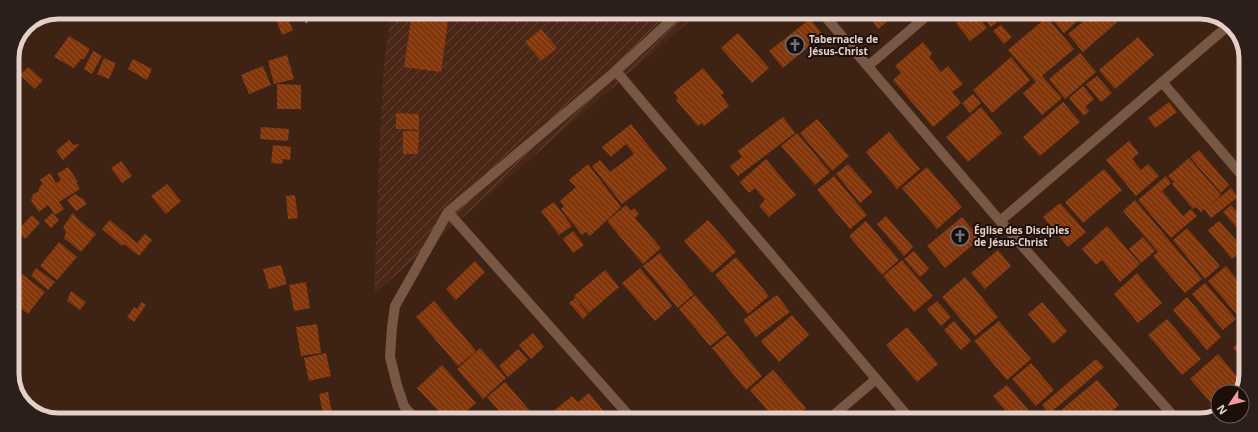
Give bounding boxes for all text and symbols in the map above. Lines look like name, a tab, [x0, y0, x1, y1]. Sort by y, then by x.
place label: Tabernacle de Jésus-Christ	[808, 32, 878, 58]
church icon: Tabernacle de Jésus-Christ	[784, 34, 806, 56]
place label: Église des Disciples de Jésus-Christ	[974, 223, 1069, 249]
church icon: Église des Disciples de Jésus-Christ	[949, 225, 971, 247]
north arrow	[1210, 384, 1250, 424]
text: N	[1213, 402, 1230, 418]

